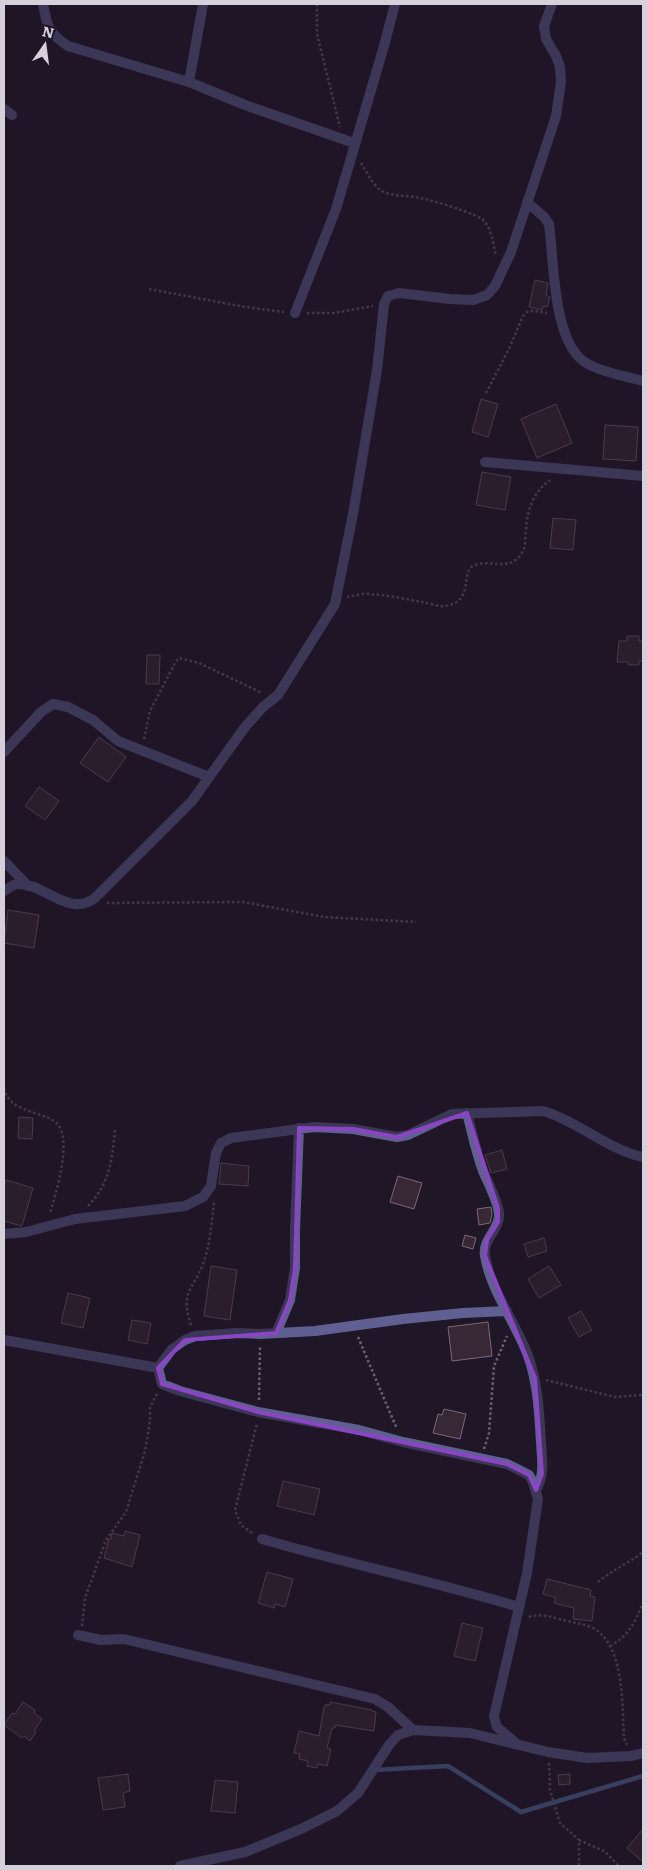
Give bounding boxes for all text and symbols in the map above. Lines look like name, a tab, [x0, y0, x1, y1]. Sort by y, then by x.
north arrow	[20, 20, 70, 70]
text: N	[40, 20, 57, 43]

